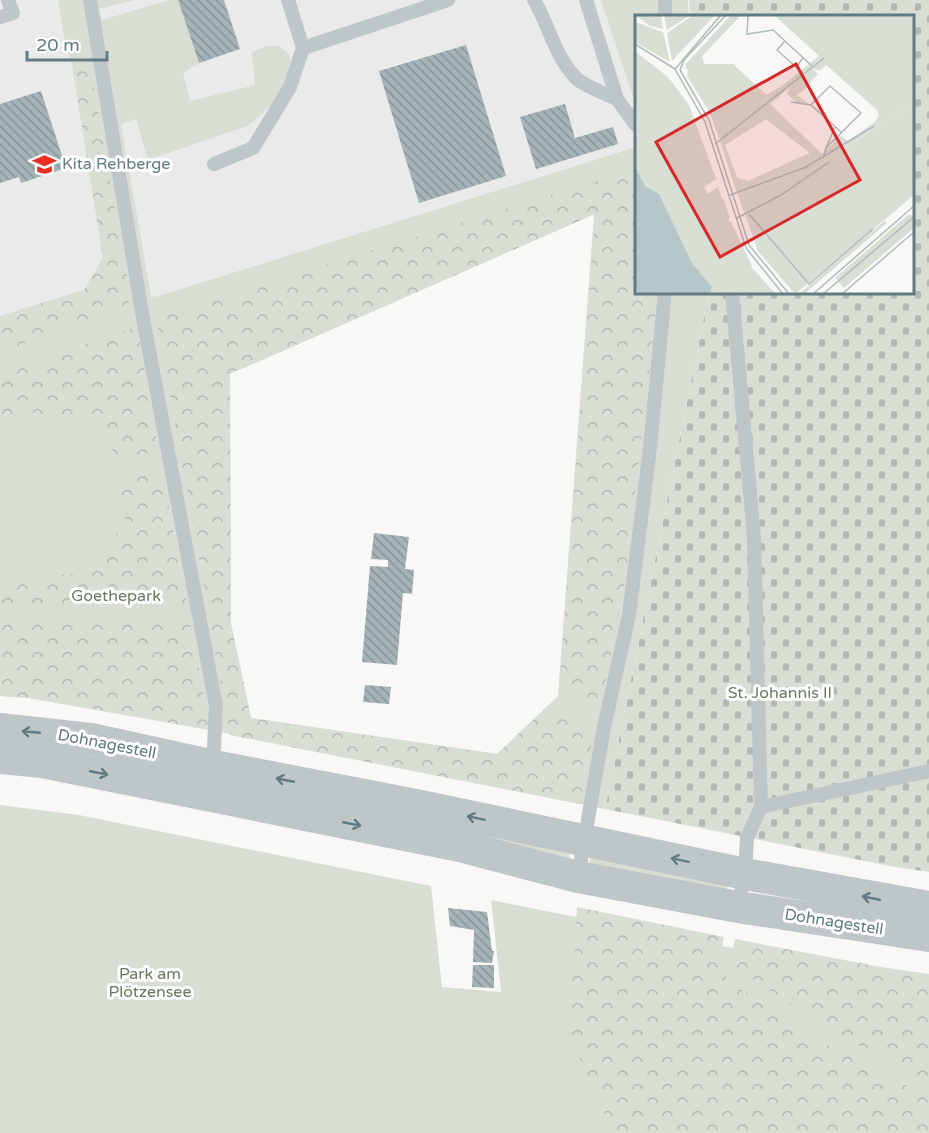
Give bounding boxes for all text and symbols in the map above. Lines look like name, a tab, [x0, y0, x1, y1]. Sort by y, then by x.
inset map	[635, 15, 914, 294]
scale bar	[27, 24, 106, 62]
text: 20 m	[36, 34, 80, 56]
school or university icon: Kita Rehberge	[31, 151, 57, 177]
place label: Kita Rehberge	[62, 154, 170, 174]
park label: Goethepark	[71, 586, 161, 606]
park label: St. Johannis II	[728, 683, 832, 703]
street label: Dohnagestell	[56, 725, 158, 763]
one-way arrow	[22, 726, 42, 737]
one-way arrow	[89, 768, 109, 779]
one-way arrow	[275, 774, 295, 785]
one-way arrow	[467, 811, 486, 823]
one-way arrow	[342, 819, 361, 830]
one-way arrow	[671, 854, 690, 865]
one-way arrow	[862, 892, 882, 903]
street label: Dohnagestell	[783, 904, 885, 940]
park label: Park am Plötzensee	[109, 964, 191, 1002]

